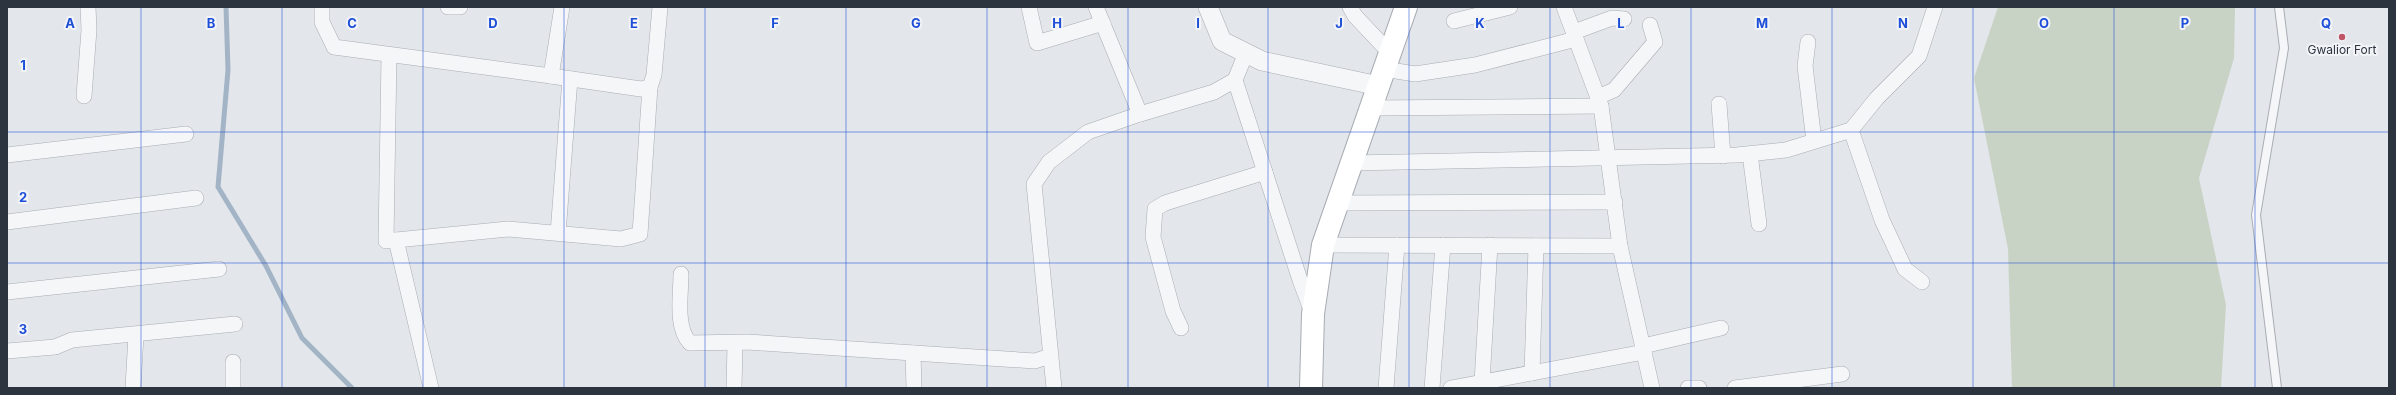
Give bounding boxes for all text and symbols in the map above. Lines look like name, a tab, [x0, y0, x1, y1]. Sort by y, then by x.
text: A	[65, 15, 75, 31]
text: B	[207, 15, 216, 31]
text: C	[347, 15, 357, 31]
text: D	[488, 15, 498, 31]
text: E	[630, 15, 638, 31]
text: F	[771, 15, 779, 31]
text: G	[911, 15, 921, 31]
text: H	[1052, 15, 1062, 31]
text: I	[1196, 15, 1200, 31]
text: J	[1335, 15, 1343, 31]
text: K	[1475, 15, 1485, 31]
text: L	[1617, 15, 1625, 31]
text: M	[1756, 15, 1768, 31]
text: N	[1898, 15, 1908, 31]
text: O	[2039, 15, 2049, 31]
text: P	[2181, 15, 2189, 31]
text: Q	[2321, 15, 2331, 31]
marker: Gwalior Fort	[2337, 32, 2347, 42]
place label: Gwalior Fort	[2308, 42, 2376, 57]
text: 1	[20, 57, 26, 73]
text: 2	[19, 189, 27, 205]
text: 3	[19, 321, 27, 337]

